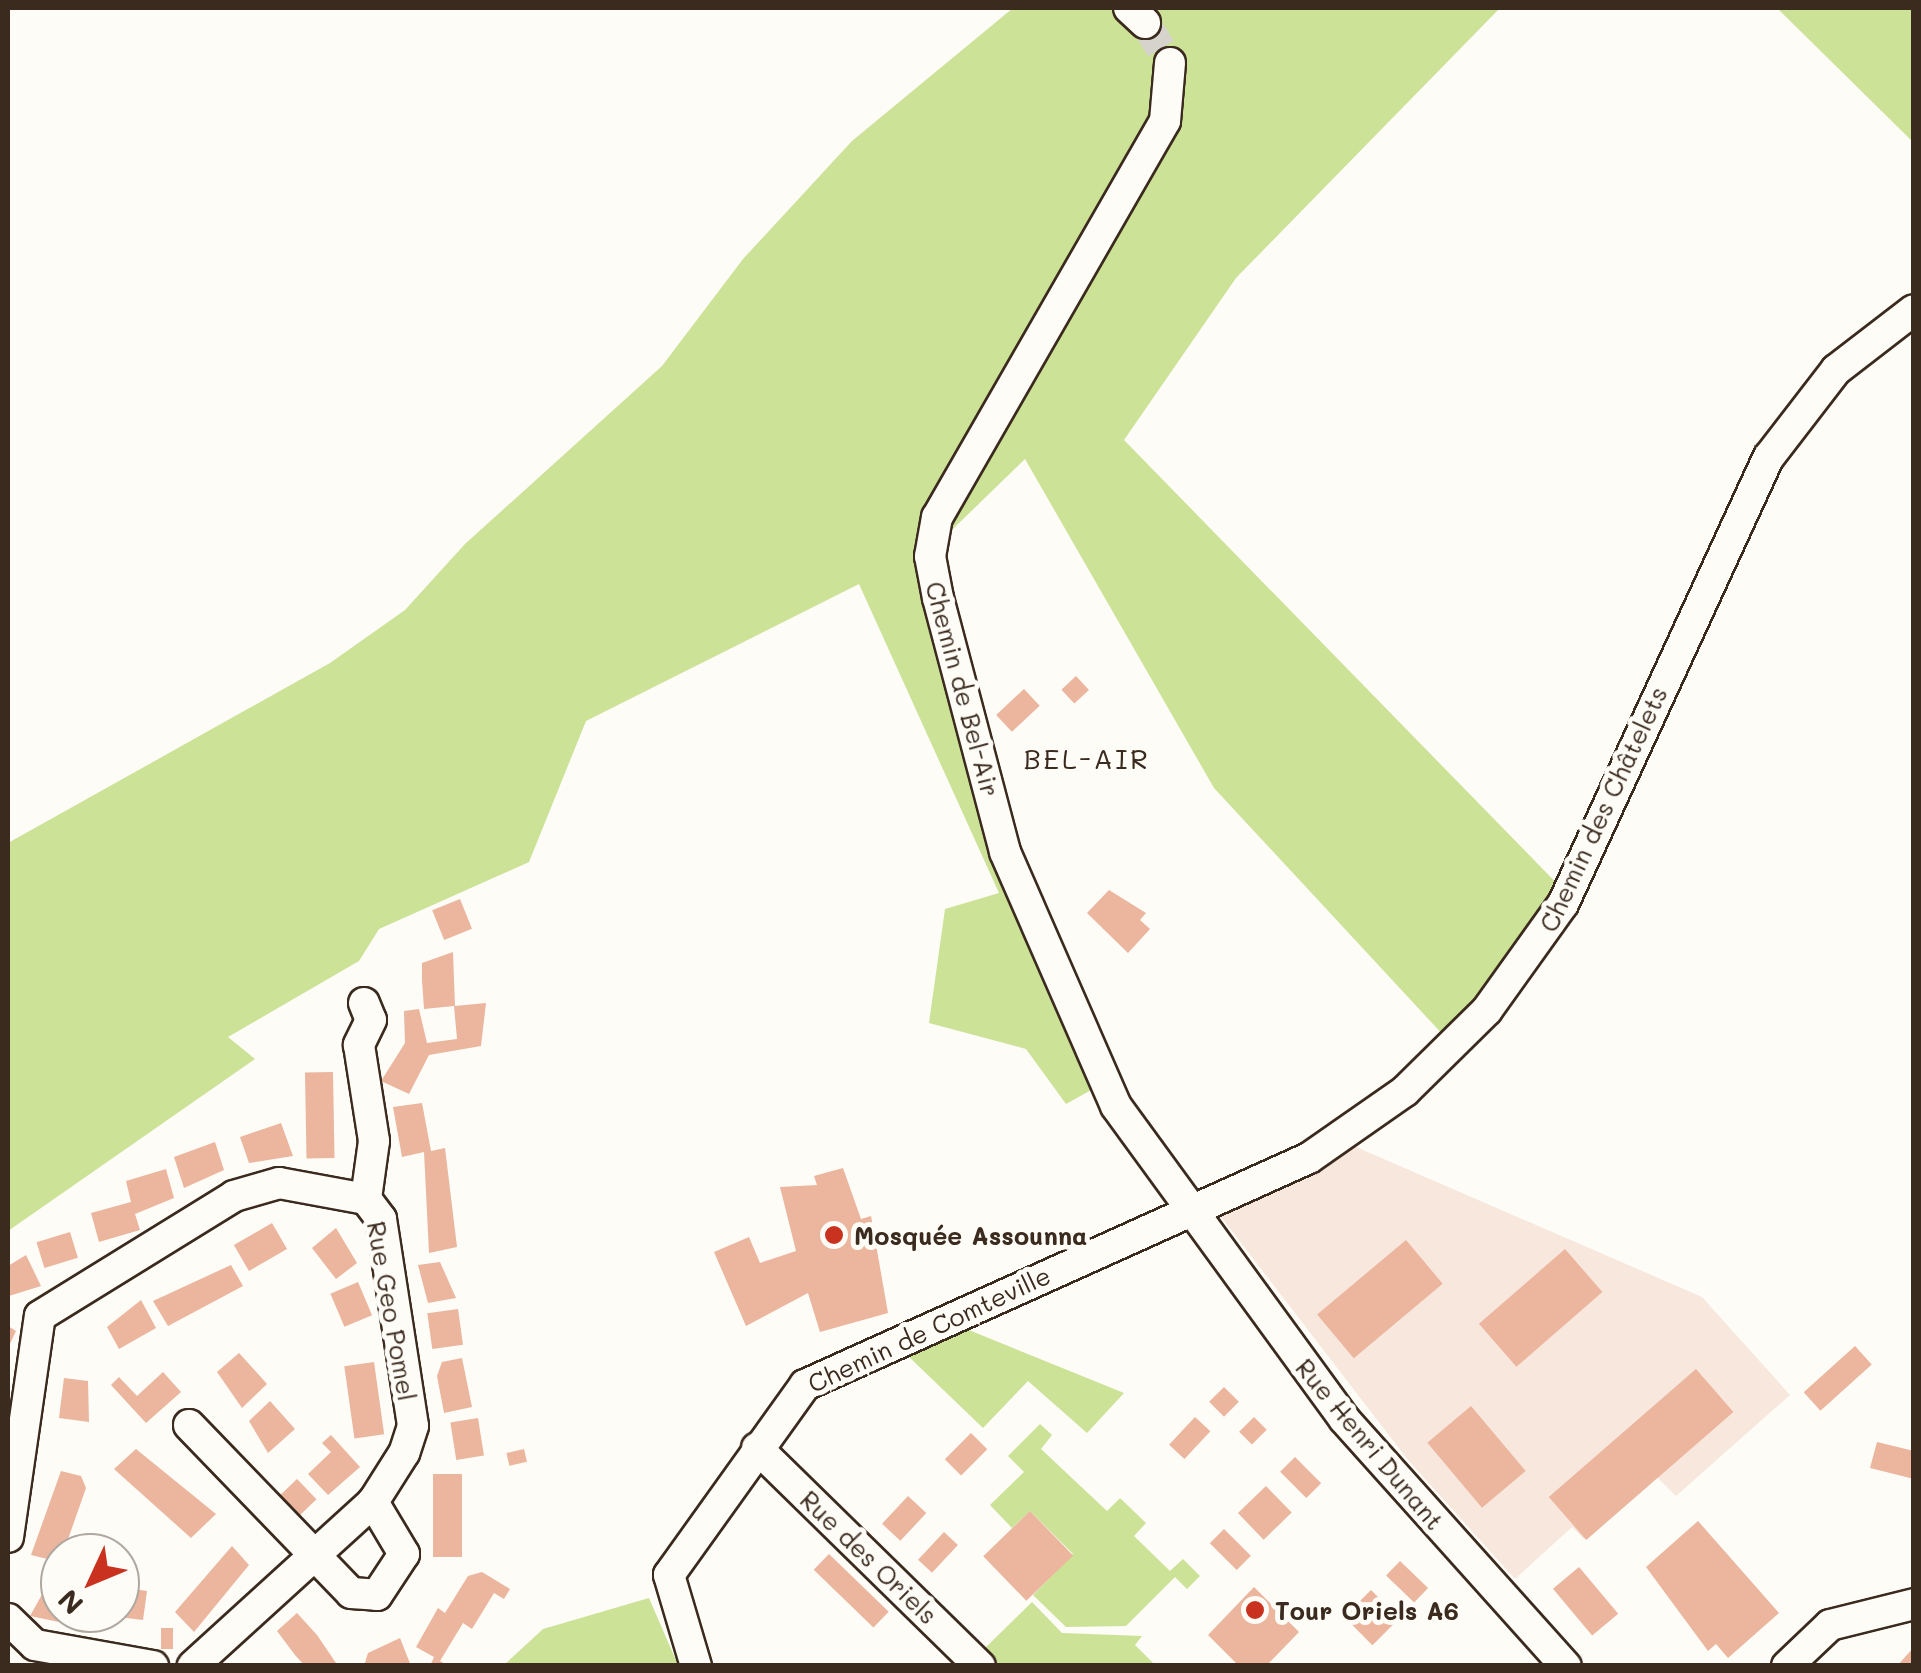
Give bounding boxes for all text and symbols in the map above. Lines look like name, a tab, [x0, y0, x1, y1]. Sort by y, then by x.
street label: Chemin de Bel-Air	[920, 578, 1006, 800]
street label: Chemin des Châtelets	[1533, 682, 1673, 936]
district label: BEL-AIR	[1023, 741, 1151, 775]
street label: Rue Geo Pomel	[361, 1219, 423, 1403]
place label: Mosquée Assounna	[854, 1220, 1087, 1250]
marker: Mosquée Assounna	[823, 1224, 845, 1246]
street label: Chemin de Comteville	[803, 1260, 1055, 1398]
street label: Rue Henri Dunant	[1290, 1353, 1450, 1535]
street label: Rue des Oriels	[794, 1484, 944, 1630]
north arrow	[40, 1533, 140, 1633]
text: N	[50, 1582, 90, 1623]
place label: Tour Oriels A6	[1275, 1595, 1459, 1625]
marker: Tour Oriels A6	[1244, 1599, 1266, 1621]

